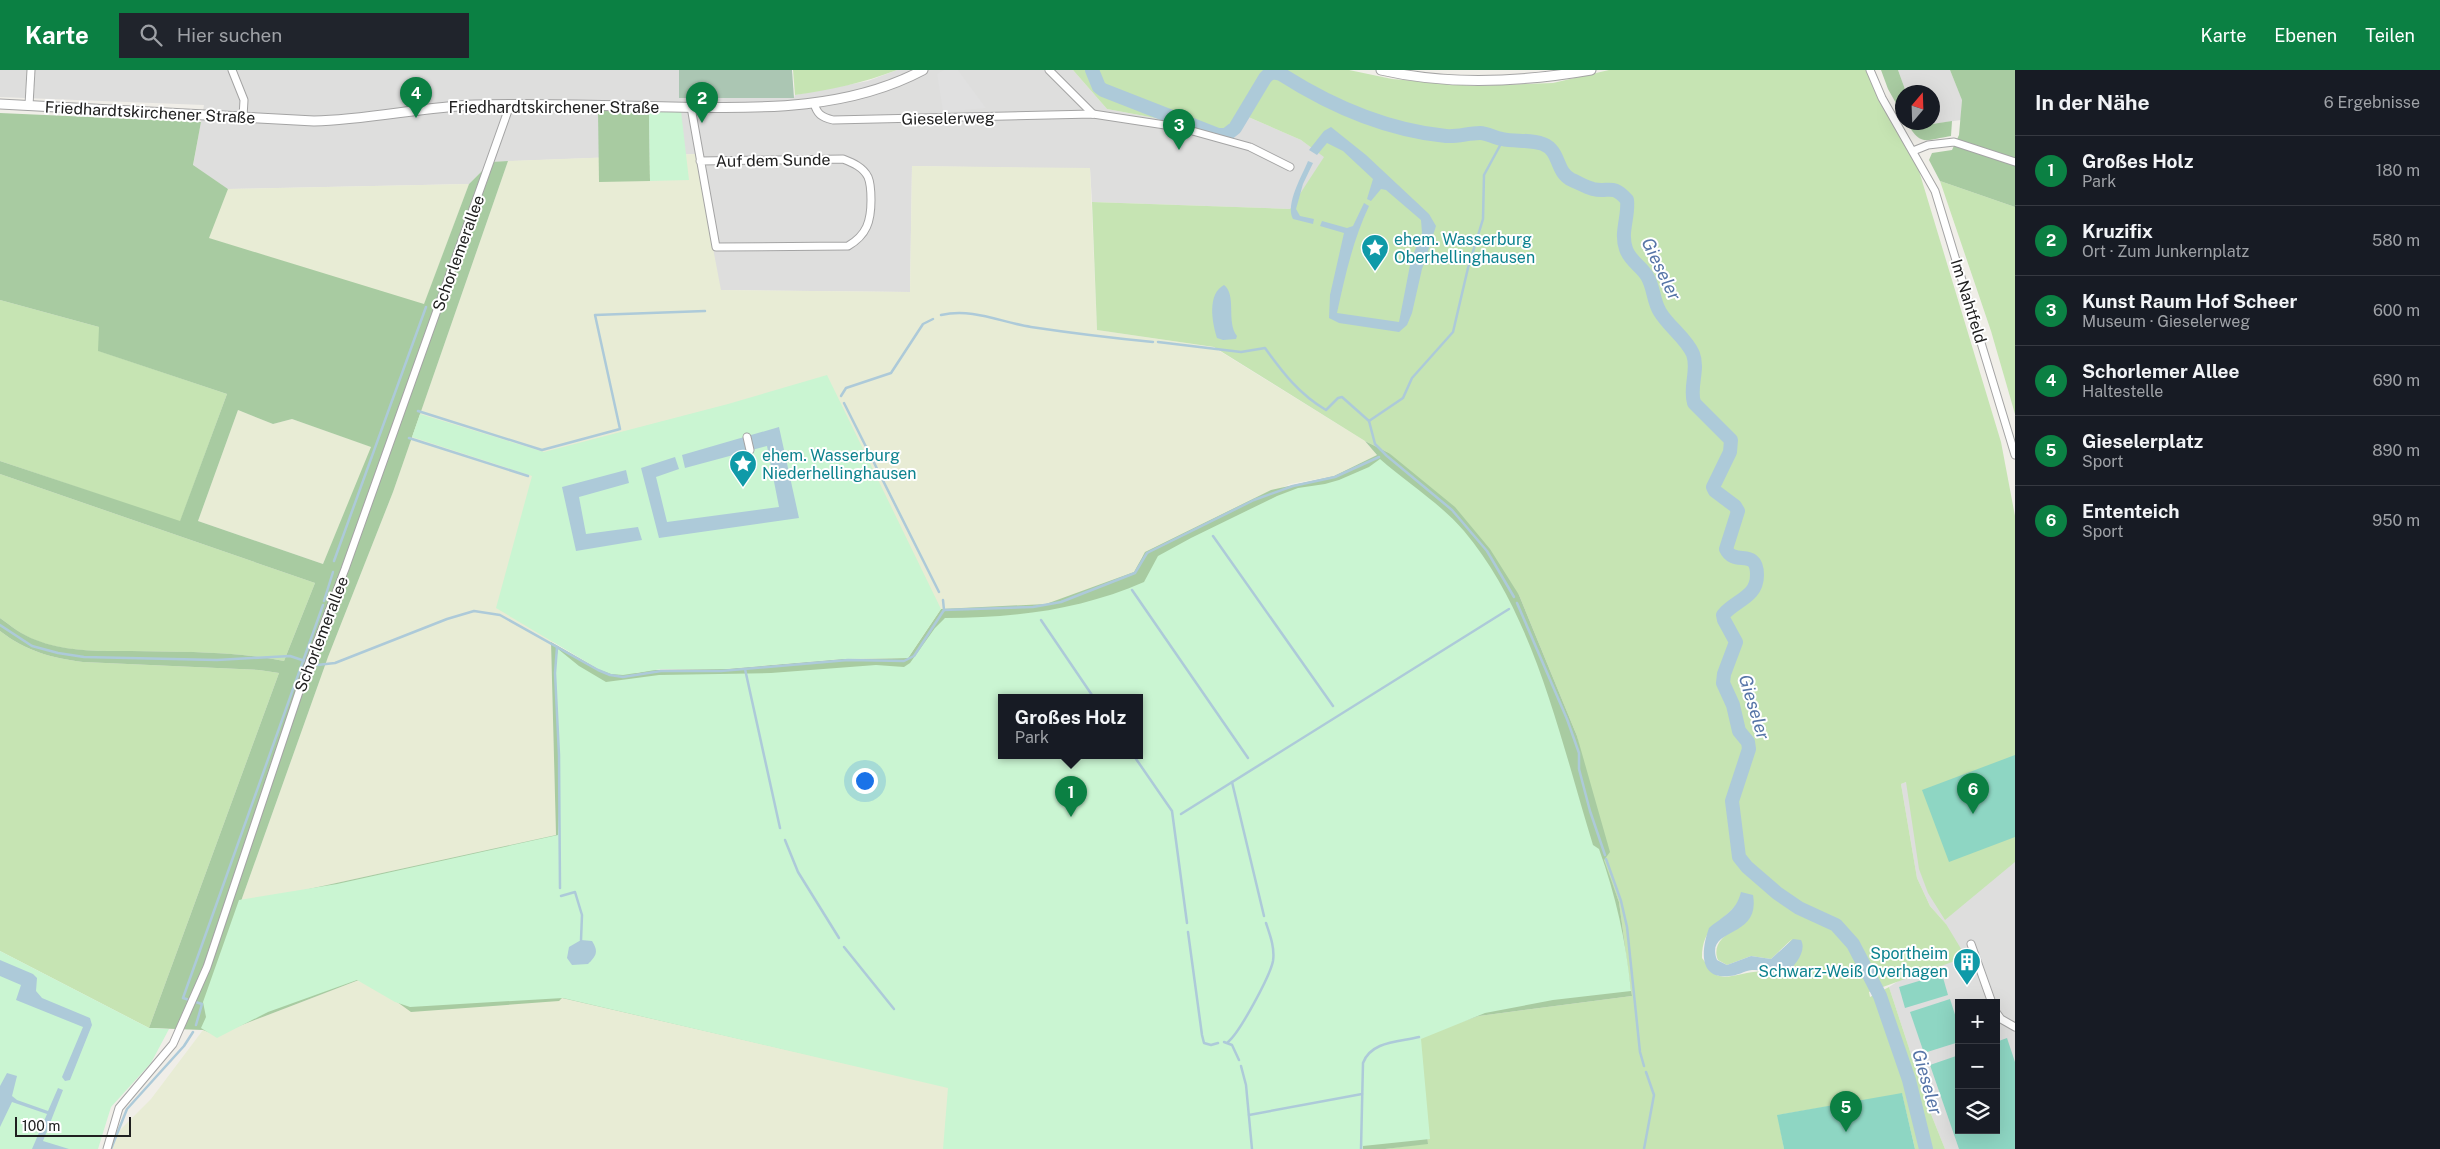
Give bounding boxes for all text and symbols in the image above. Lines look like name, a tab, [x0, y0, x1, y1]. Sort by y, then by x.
search box	[119, 13, 469, 58]
text: Karte	[25, 21, 89, 49]
icon: search	[137, 21, 165, 49]
text: Hier suchen	[177, 24, 282, 46]
text: Karte	[2201, 25, 2246, 46]
text: Ebenen	[2274, 25, 2337, 46]
text: Teilen	[2365, 25, 2415, 46]
pin: 4	[400, 77, 432, 118]
pin: 2	[686, 82, 718, 123]
north arrow	[1895, 85, 1940, 130]
text: In der Nähe	[2035, 90, 2150, 115]
text: 6 Ergebnisse	[2324, 93, 2420, 112]
street label: Friedhardtskirchener Straße	[44, 97, 256, 128]
street label: Friedhardtskirchener Straße	[449, 98, 659, 117]
street label: Gieselerweg	[901, 108, 995, 129]
pin: 3	[1163, 109, 1195, 150]
street label: Auf dem Sunde	[715, 150, 831, 171]
text: Großes Holz	[2082, 150, 2193, 172]
text: 1	[2048, 161, 2054, 180]
text: 180 m	[2376, 161, 2420, 180]
text: Park	[2082, 172, 2116, 191]
street label: Schorlemerallee	[429, 192, 488, 314]
text: Kruzifix	[2082, 220, 2153, 242]
place label: ehem. Wasserburg Oberhellinghausen	[1394, 230, 1535, 267]
text: 2	[2046, 231, 2056, 250]
text: 580 m	[2372, 231, 2420, 250]
place icon: ehem. Wasserburg Oberhellinghausen	[1360, 233, 1390, 272]
water label: Gieseler	[1637, 234, 1686, 304]
text: Ort · Zum Junkernplatz	[2082, 242, 2249, 261]
street label: Im Nahtfeld	[1947, 257, 1990, 345]
text: Kunst Raum Hof Scheer	[2082, 290, 2297, 312]
text: 3	[2046, 301, 2056, 320]
text: 600 m	[2373, 301, 2420, 320]
text: Museum · Gieselerweg	[2082, 312, 2250, 331]
text: Schorlemer Allee	[2082, 360, 2239, 382]
text: 4	[2046, 371, 2056, 390]
text: 690 m	[2373, 371, 2420, 390]
text: Haltestelle	[2082, 382, 2163, 401]
text: Gieselerplatz	[2082, 430, 2203, 452]
text: 5	[2046, 441, 2056, 460]
text: 890 m	[2372, 441, 2420, 460]
place label: ehem. Wasserburg Niederhellinghausen	[762, 446, 917, 483]
place icon: ehem. Wasserburg Niederhellinghausen	[728, 449, 758, 488]
text: Sport	[2082, 452, 2124, 471]
text: Ententeich	[2082, 500, 2180, 522]
text: 6	[2046, 511, 2056, 530]
text: 950 m	[2372, 511, 2420, 530]
text: Sport	[2082, 522, 2124, 541]
street label: Schorlemerallee	[291, 574, 352, 695]
water label: Gieseler	[1735, 672, 1774, 742]
popup	[998, 694, 1143, 759]
text: Großes Holz	[1015, 706, 1126, 728]
text: Park	[1015, 728, 1049, 747]
your location	[852, 768, 878, 794]
pin: 6	[1957, 773, 1989, 814]
pin: 1	[1055, 776, 1087, 817]
place label: Sportheim Schwarz-Weiß Overhagen	[1758, 944, 1948, 981]
building icon: Sportheim Schwarz-Weiß Overhagen	[1952, 947, 1982, 986]
map controls	[1955, 999, 2000, 1134]
button: +	[1955, 999, 2000, 1044]
button: −	[1955, 1044, 2000, 1089]
water label: Gieseler	[1908, 1047, 1947, 1117]
button: layers	[1955, 1089, 2000, 1134]
pin: 5	[1830, 1091, 1862, 1132]
scale bar	[15, 1114, 131, 1137]
text: 100 m	[22, 1118, 60, 1134]

